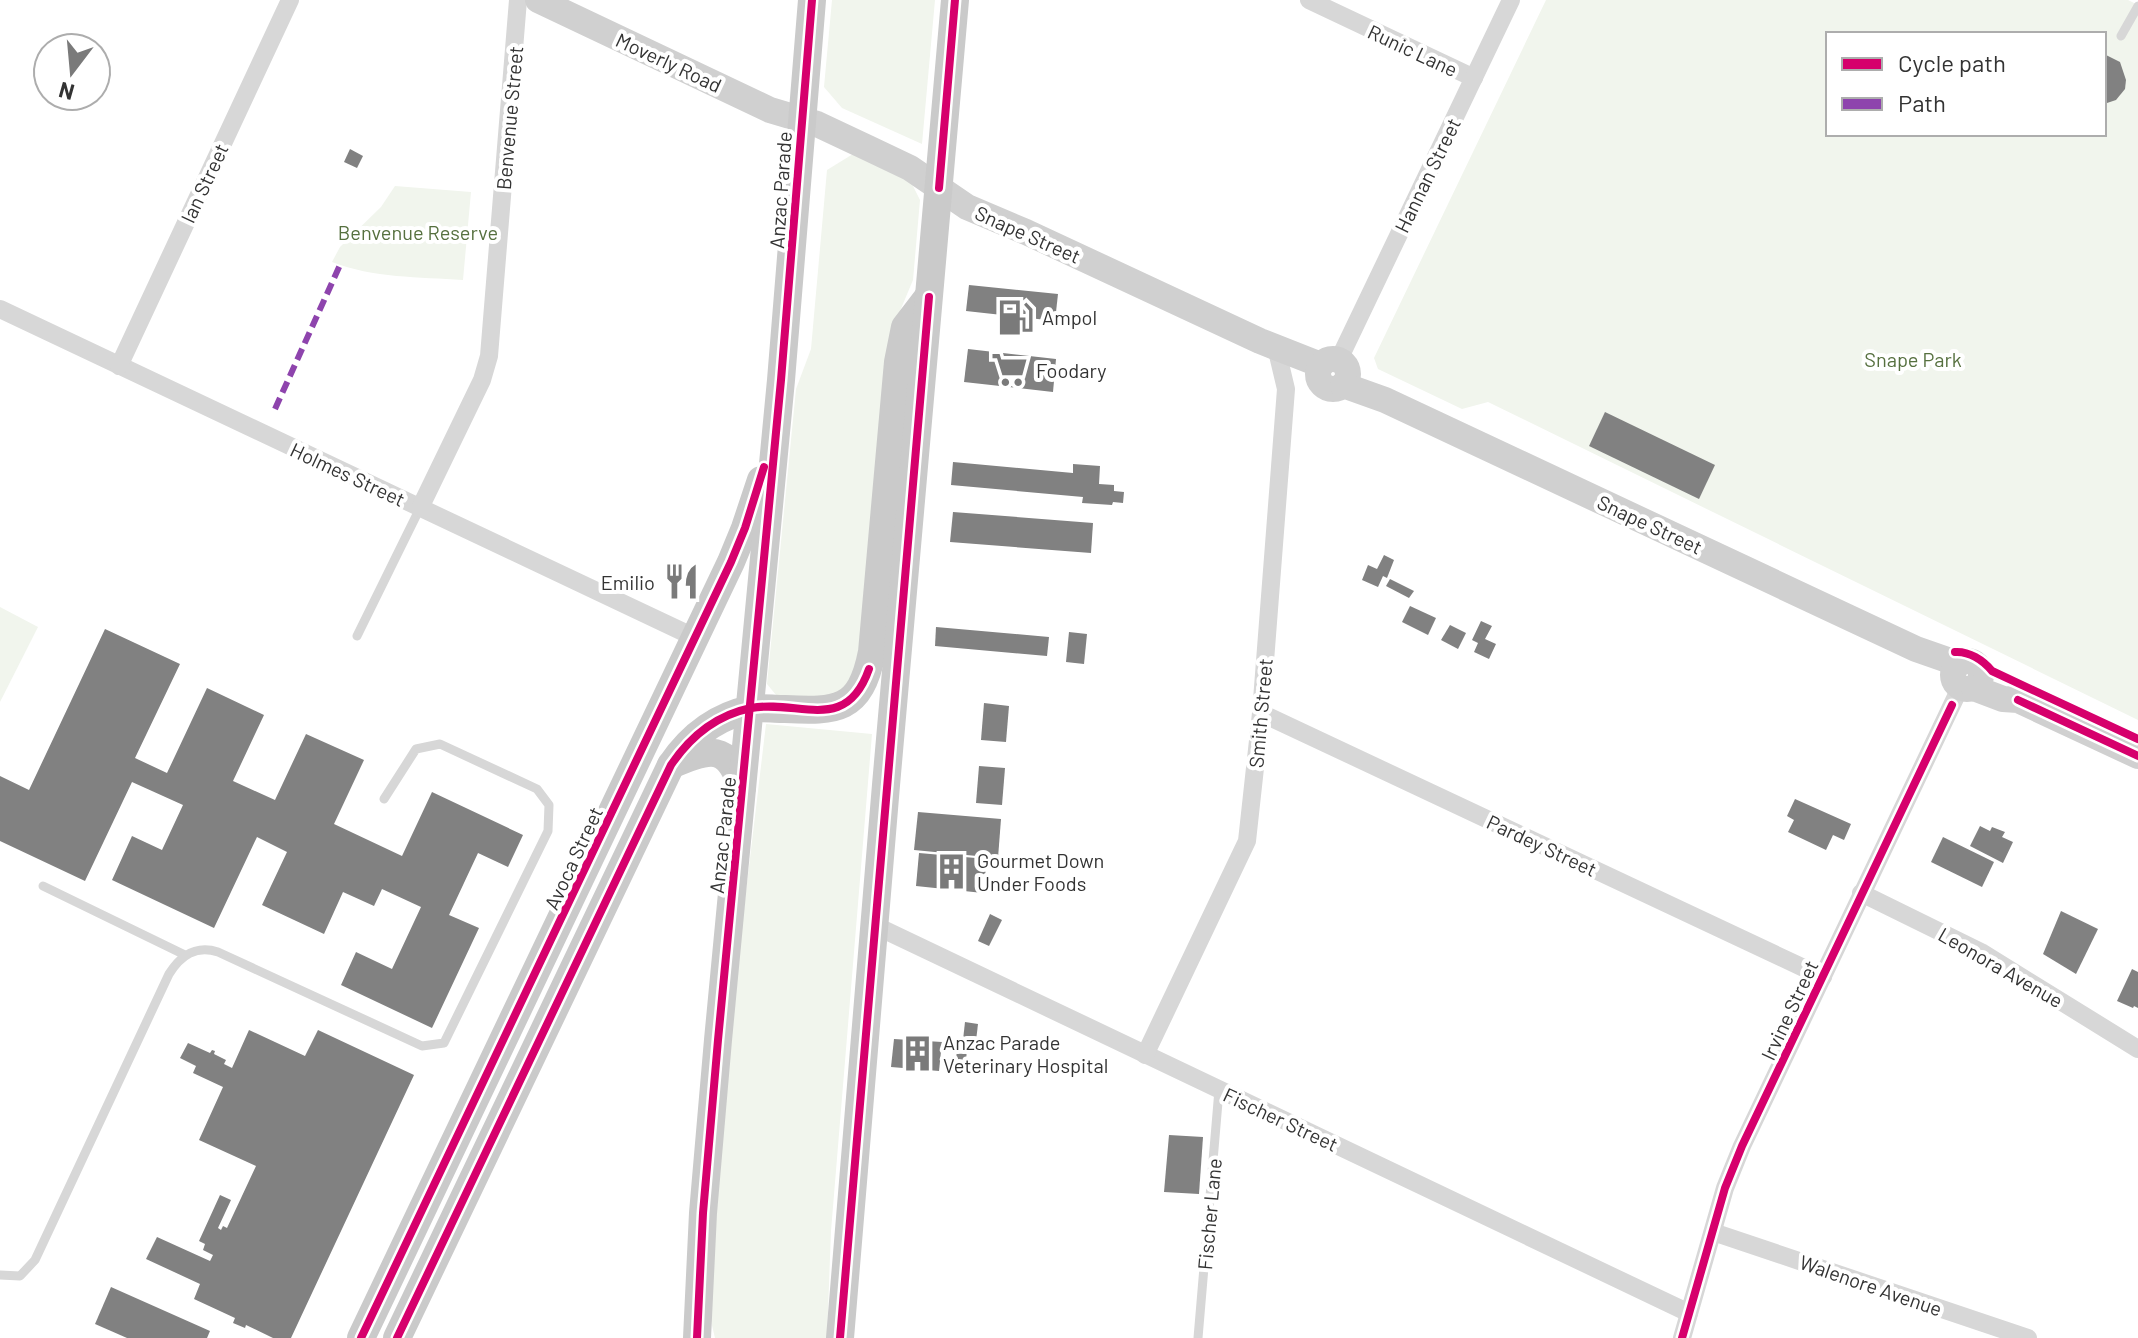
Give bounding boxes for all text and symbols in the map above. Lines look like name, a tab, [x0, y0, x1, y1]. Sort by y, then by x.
street label: Runic Lane	[1364, 19, 1462, 81]
street label: Moverly Road	[612, 27, 726, 97]
north arrow	[32, 32, 112, 112]
legend	[1826, 32, 2106, 136]
street label: Benvenue Street	[491, 45, 527, 191]
text: Cycle path	[1898, 48, 2006, 77]
text: N	[56, 78, 77, 107]
text: Path	[1898, 88, 1946, 117]
street label: Hannan Street	[1389, 114, 1465, 236]
street label: Anzac Parade	[764, 131, 796, 249]
street label: Ian Street	[175, 140, 233, 226]
street label: Snape Street	[972, 200, 1084, 268]
park label: Benvenue Reserve	[338, 220, 498, 244]
fuel station icon: Ampol	[997, 298, 1035, 336]
place label: Ampol	[1042, 305, 1097, 329]
park label: Snape Park	[1864, 347, 1962, 371]
supermarket icon: Foodary	[991, 351, 1029, 389]
place label: Foodary	[1036, 358, 1107, 382]
street label: Holmes Street	[287, 437, 409, 511]
street label: Snape Street	[1594, 489, 1706, 559]
restaurant icon: Emilio	[662, 563, 700, 601]
place label: Emilio	[601, 570, 655, 594]
street label: Smith Street	[1243, 657, 1277, 769]
street label: Anzac Parade	[704, 775, 740, 895]
street label: Avoca Street	[539, 803, 607, 913]
street label: Pardey Street	[1483, 809, 1601, 881]
place label: Gourmet Down Under Foods	[977, 848, 1104, 895]
building icon: Gourmet Down Under Foods	[932, 853, 970, 891]
street label: Leonora Avenue	[1935, 922, 2067, 1012]
street label: Irvine Street	[1755, 956, 1823, 1064]
place label: Anzac Parade Veterinary Hospital	[943, 1030, 1108, 1077]
building icon: Anzac Parade Veterinary Hospital	[898, 1035, 936, 1073]
street label: Fischer Street	[1220, 1082, 1342, 1156]
street label: Fischer Lane	[1192, 1157, 1226, 1271]
street label: Walenore Avenue	[1797, 1249, 1945, 1321]

